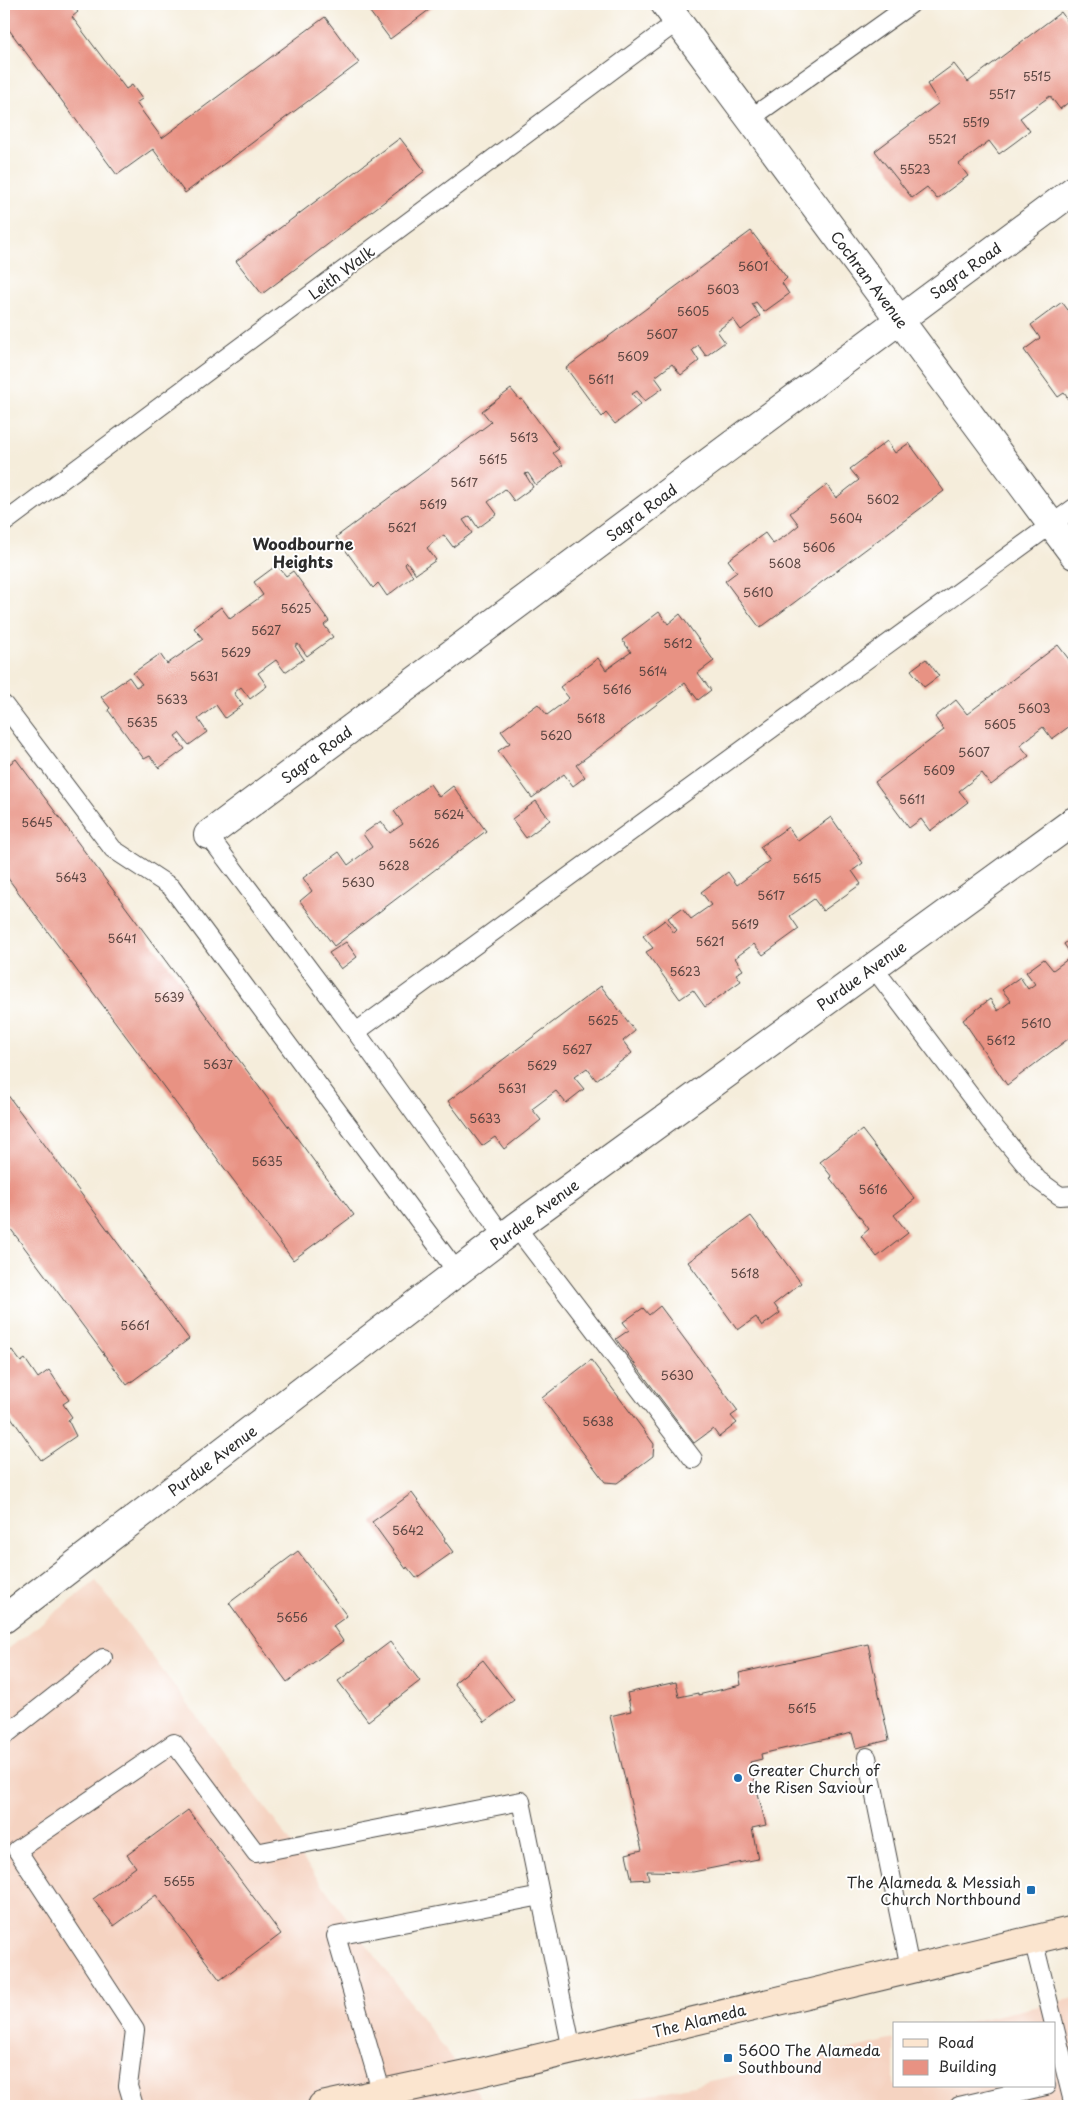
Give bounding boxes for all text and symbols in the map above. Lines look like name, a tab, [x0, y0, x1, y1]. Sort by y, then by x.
house number: 5515	[1023, 67, 1051, 85]
house number: 5517	[988, 85, 1016, 103]
house number: 5519	[962, 113, 990, 131]
house number: 5521	[928, 130, 956, 148]
house number: 5523	[899, 160, 931, 178]
street label: Cochran Avenue	[826, 225, 914, 333]
street label: Sagra Road	[924, 236, 1006, 304]
street label: Leith Walk	[303, 239, 379, 305]
house number: 5601	[738, 257, 768, 275]
house number: 5603	[707, 280, 740, 298]
house number: 5605	[677, 302, 709, 320]
house number: 5607	[646, 325, 678, 343]
house number: 5609	[617, 347, 649, 365]
house number: 5611	[588, 370, 614, 388]
house number: 5613	[509, 428, 539, 446]
house number: 5615	[479, 450, 507, 468]
house number: 5617	[450, 473, 478, 491]
street label: Sagra Road	[601, 478, 681, 546]
house number: 5602	[866, 490, 900, 508]
house number: 5619	[419, 495, 447, 513]
house number: 5604	[829, 509, 863, 527]
house number: 5621	[388, 518, 416, 536]
district label: Woodbourne Heights	[253, 531, 353, 573]
house number: 5606	[803, 538, 836, 556]
house number: 5608	[769, 554, 802, 572]
house number: 5610	[743, 583, 773, 601]
house number: 5625	[281, 599, 311, 617]
house number: 5627	[251, 621, 281, 639]
house number: 5612	[663, 634, 693, 652]
house number: 5629	[221, 643, 251, 661]
house number: 5614	[638, 662, 668, 680]
house number: 5631	[190, 667, 218, 685]
house number: 5616	[602, 680, 632, 698]
house number: 5633	[156, 690, 188, 708]
house number: 5603	[1018, 699, 1051, 717]
house number: 5618	[576, 709, 606, 727]
house number: 5635	[126, 713, 158, 731]
house number: 5605	[984, 715, 1016, 733]
street label: Sagra Road	[276, 720, 356, 788]
house number: 5620	[540, 726, 572, 744]
house number: 5607	[958, 743, 990, 761]
house number: 5609	[923, 761, 955, 779]
house number: 5611	[899, 790, 925, 808]
house number: 5624	[433, 805, 465, 823]
house number: 5645	[21, 813, 53, 831]
house number: 5626	[408, 834, 440, 852]
house number: 5628	[378, 856, 410, 874]
house number: 5643	[55, 868, 87, 886]
house number: 5615	[793, 869, 821, 887]
house number: 5630	[341, 873, 375, 891]
house number: 5617	[757, 886, 785, 904]
house number: 5619	[731, 915, 759, 933]
house number: 5641	[108, 929, 136, 947]
house number: 5621	[696, 932, 724, 950]
street label: Purdue Avenue	[811, 935, 911, 1015]
house number: 5623	[669, 962, 701, 980]
house number: 5639	[154, 988, 184, 1006]
house number: 5625	[588, 1011, 618, 1029]
house number: 5610	[1021, 1014, 1051, 1032]
house number: 5612	[986, 1031, 1016, 1049]
house number: 5627	[562, 1040, 592, 1058]
house number: 5637	[203, 1055, 234, 1073]
house number: 5629	[527, 1056, 557, 1074]
house number: 5631	[498, 1079, 526, 1097]
house number: 5633	[469, 1109, 501, 1127]
house number: 5635	[251, 1152, 283, 1170]
street label: Purdue Avenue	[485, 1173, 583, 1255]
house number: 5616	[858, 1180, 888, 1198]
house number: 5618	[730, 1264, 760, 1282]
house number: 5661	[120, 1316, 150, 1334]
house number: 5630	[660, 1366, 694, 1384]
house number: 5638	[582, 1412, 614, 1430]
street label: Purdue Avenue	[163, 1419, 261, 1501]
house number: 5642	[392, 1521, 424, 1539]
house number: 5656	[276, 1608, 308, 1626]
house number: 5615	[788, 1699, 816, 1717]
place label: Greater Church of the Risen Saviour	[748, 1758, 880, 1798]
marker: Greater Church of the Risen Saviour	[732, 1772, 744, 1784]
place label: The Alameda & Messiah Church Northbound	[847, 1870, 1021, 1910]
house number: 5655	[163, 1872, 195, 1890]
marker: The Alameda & Messiah Church Northbound	[1025, 1884, 1037, 1896]
street label: The Alameda	[650, 1997, 749, 2043]
legend	[893, 2022, 1056, 2088]
text: Road	[938, 2030, 974, 2053]
place label: 5600 The Alameda Southbound	[738, 2038, 881, 2078]
marker: 5600 The Alameda Southbound	[722, 2052, 734, 2064]
text: Building	[938, 2054, 997, 2077]

